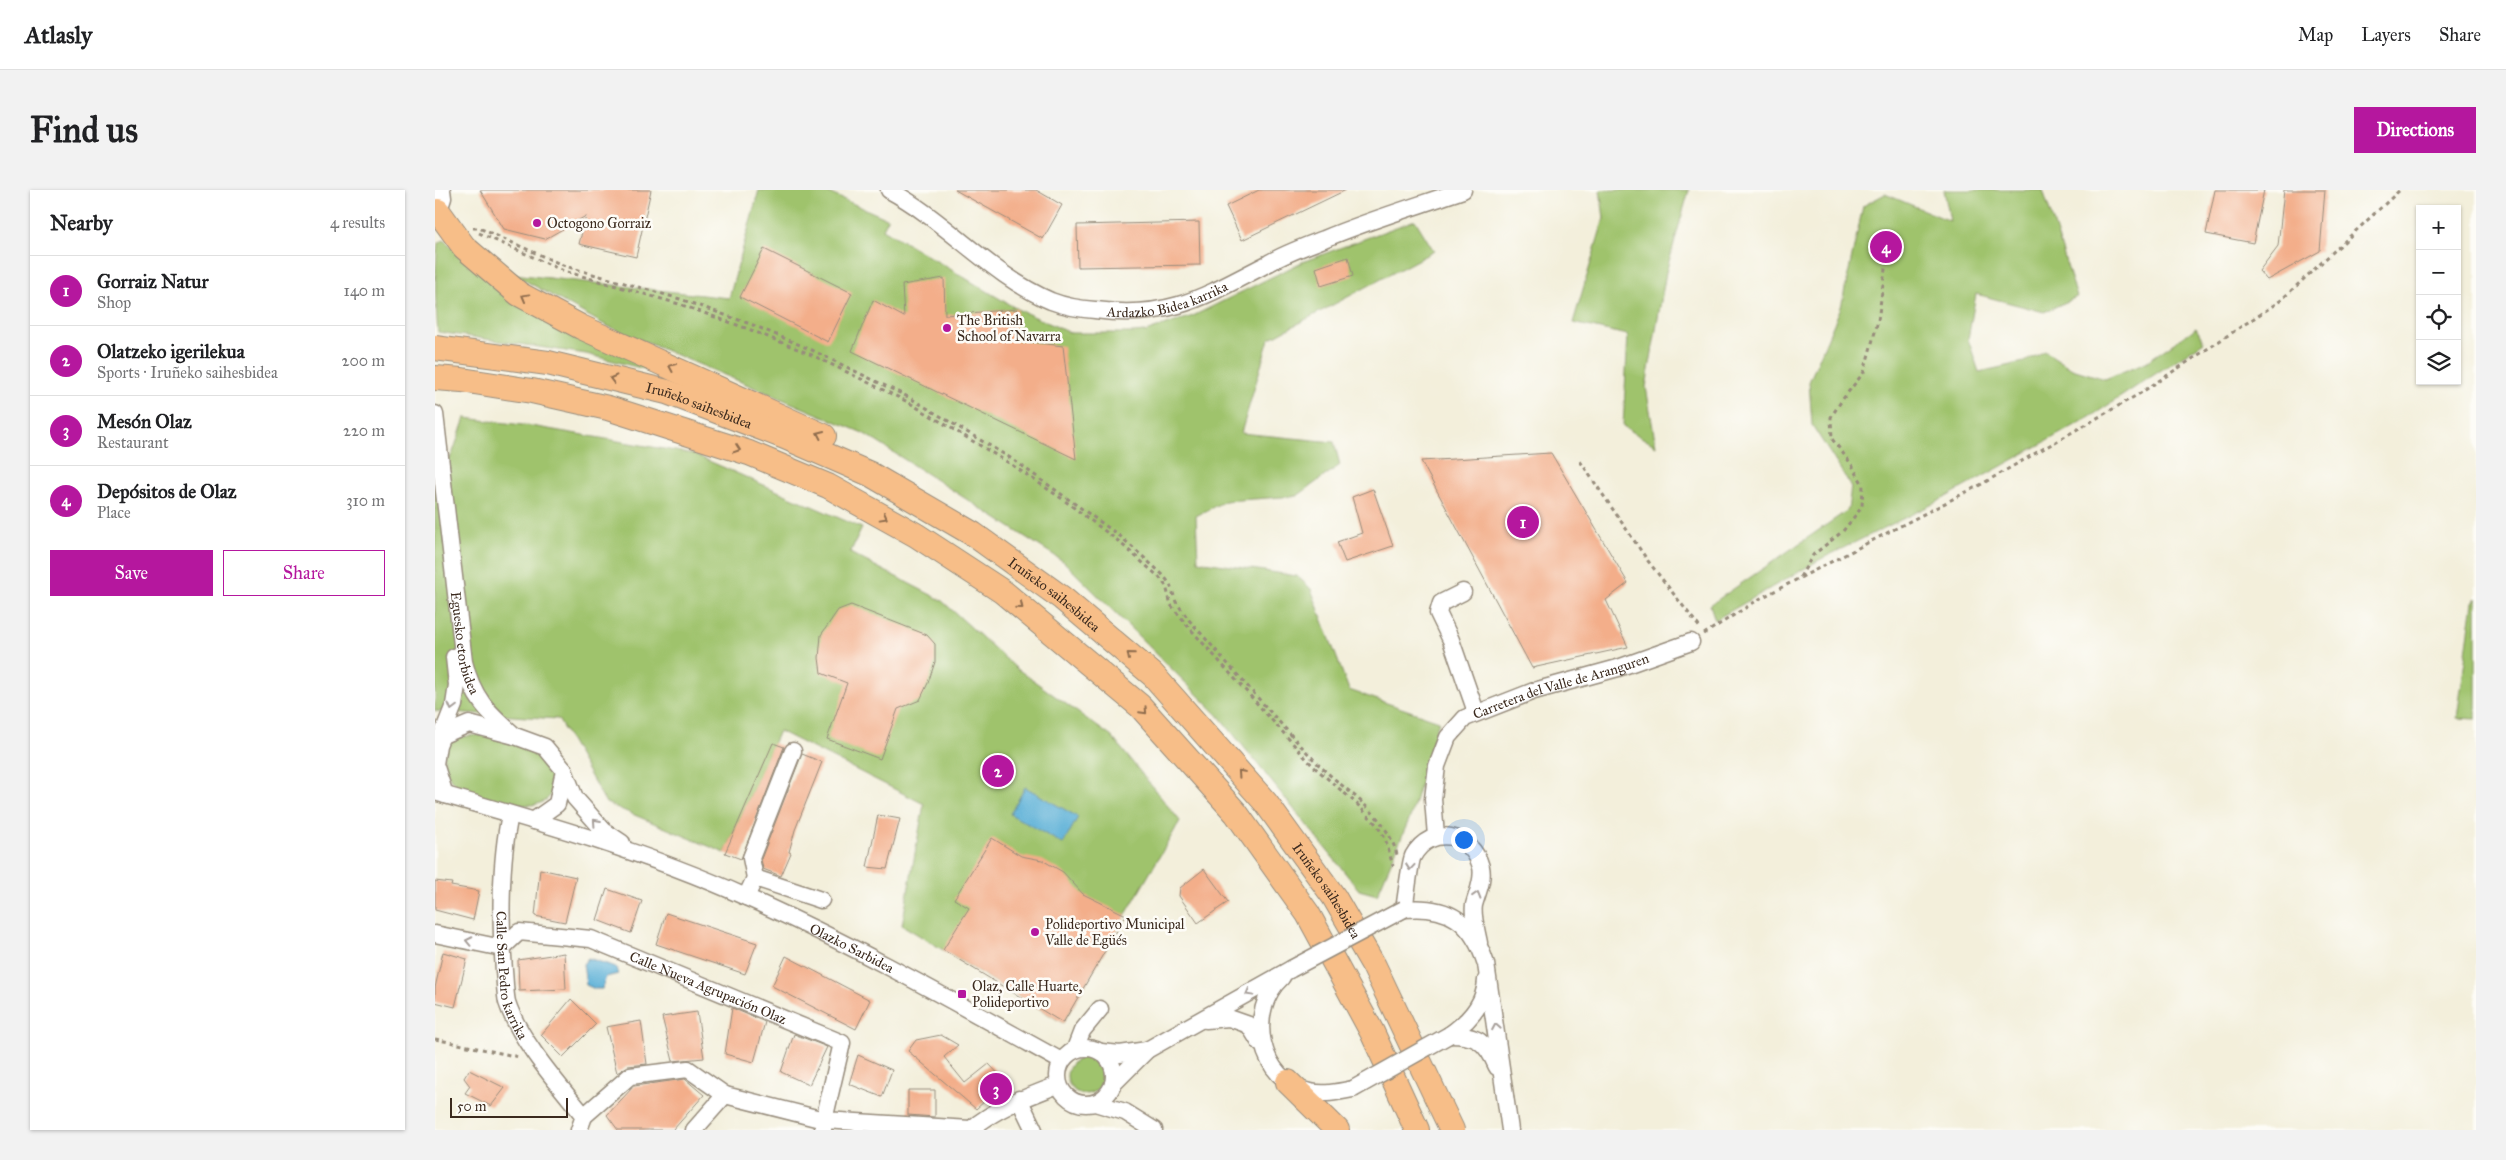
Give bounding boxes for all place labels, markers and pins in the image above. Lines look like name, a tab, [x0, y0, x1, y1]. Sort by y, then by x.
place label: Octogono Gorraiz	[547, 215, 652, 232]
marker: Octogono Gorraiz	[531, 217, 543, 229]
pin: 4	[1870, 228, 1902, 266]
place label: The British School of Navarra	[957, 312, 1061, 345]
marker: The British School of Navarra	[941, 322, 953, 334]
pin: 1	[1507, 503, 1539, 541]
pin: 2	[982, 752, 1014, 790]
place label: Polideportivo Municipal Valle de Egüés	[1044, 916, 1185, 949]
marker: Polideportivo Municipal Valle de Egüés	[1029, 926, 1041, 938]
place label: Olaz, Calle Huarte, Polideportivo	[972, 978, 1083, 1011]
marker: Olaz, Calle Huarte, Polideportivo	[956, 988, 968, 1000]
pin: 3	[980, 1070, 1012, 1108]

